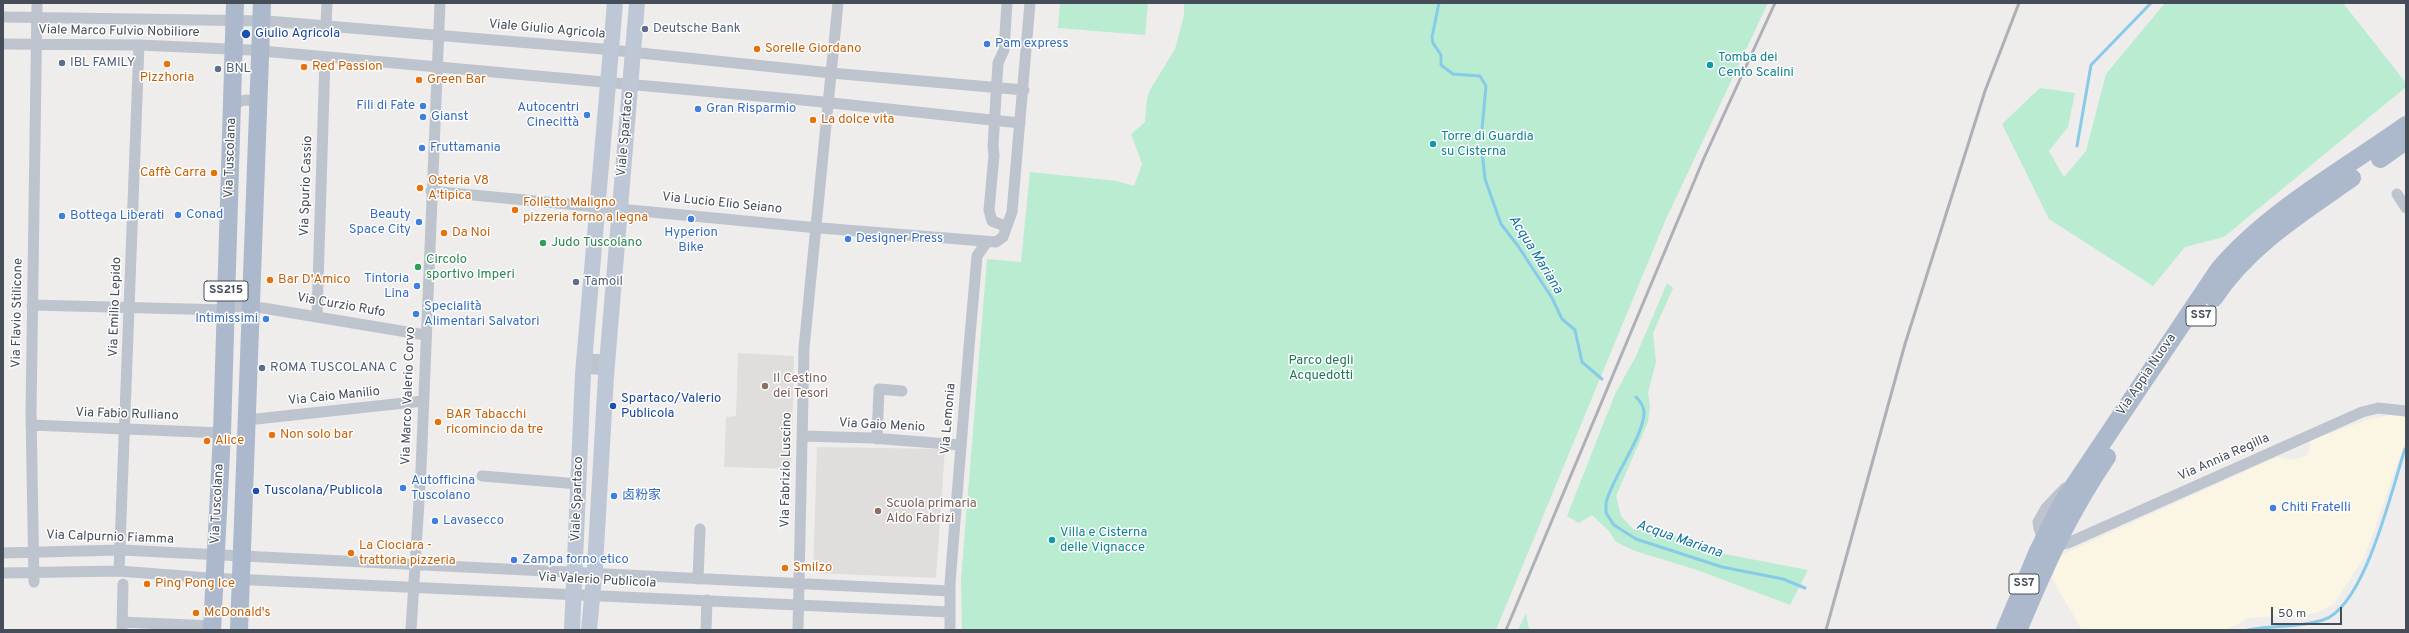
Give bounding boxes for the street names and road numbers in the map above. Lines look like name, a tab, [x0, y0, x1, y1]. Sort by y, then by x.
street label: Viale Giulio Agricola	[488, 17, 606, 43]
street label: Viale Marco Fulvio Nobiliore	[38, 23, 200, 41]
street label: Viale Spartaco	[615, 91, 637, 177]
street label: Via Tuscolana	[222, 117, 240, 199]
street label: Via Spurio Cassio	[297, 135, 317, 237]
street label: Via Lucio Elio Seiano	[661, 190, 783, 218]
street label: Via Emilio Lepido	[106, 257, 126, 357]
street label: Via Flavio Stilicone	[9, 258, 27, 368]
road number: SS215	[204, 281, 248, 301]
street label: Via Curzio Rufo	[296, 291, 386, 321]
road number: SS7	[2186, 306, 2216, 326]
street label: Via Marco Valerio Corvo	[399, 326, 419, 466]
street label: Via Appia Nuova	[2114, 331, 2180, 419]
street label: Via Lemonia	[938, 382, 960, 456]
street label: Via Caio Manilio	[287, 384, 381, 410]
street label: Via Fabio Rulliano	[75, 405, 179, 425]
street label: Via Fabrizio Luscino	[778, 412, 796, 528]
street label: Via Gaio Menio	[838, 416, 926, 436]
street label: Via Annia Regilla	[2176, 431, 2272, 485]
street label: Viale Spartaco	[569, 456, 587, 542]
street label: Via Tuscolana	[208, 463, 228, 545]
street label: Via Calpurnio Fiamma	[46, 528, 174, 548]
street label: Via Valerio Publicola	[537, 570, 657, 592]
road number: SS7	[2009, 574, 2039, 594]

